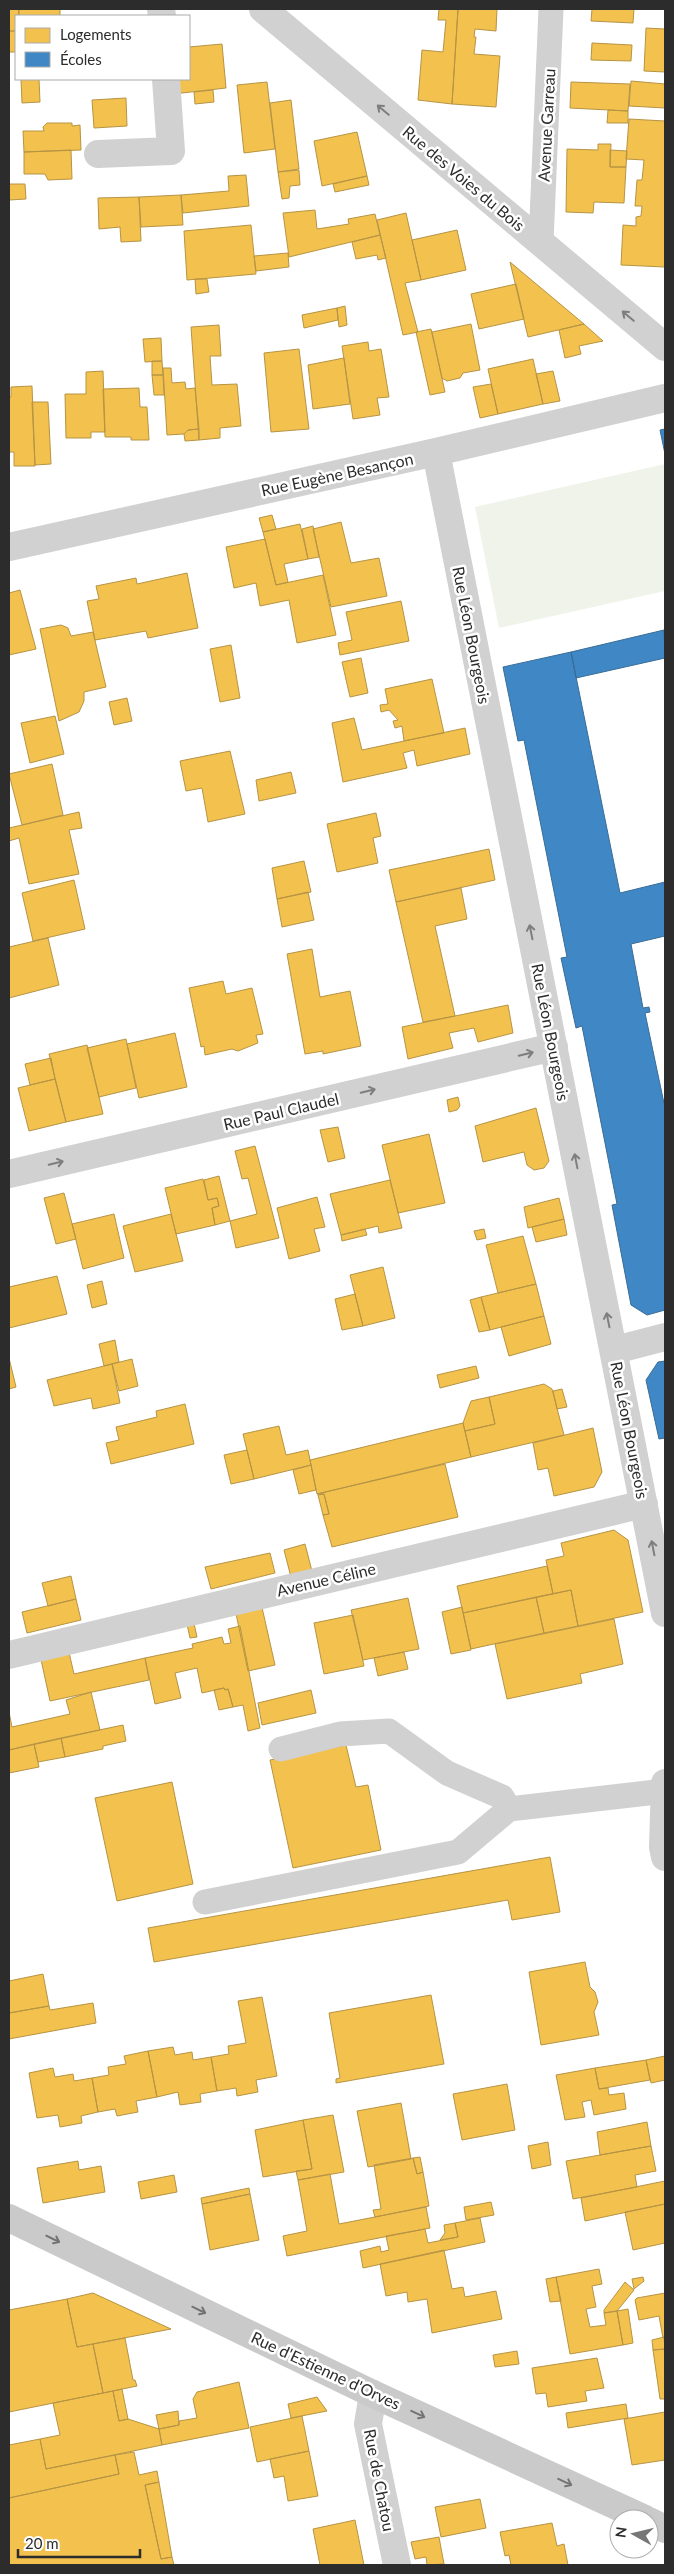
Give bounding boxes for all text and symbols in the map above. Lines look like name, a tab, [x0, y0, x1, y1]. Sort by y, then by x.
legend	[15, 15, 190, 80]
text: Logements	[60, 25, 132, 43]
text: Écoles	[60, 50, 102, 68]
street label: Avenue Garreau	[534, 68, 558, 182]
one-way arrow	[377, 104, 390, 115]
street label: Rue des Voies du Bois	[399, 122, 529, 235]
one-way arrow	[622, 311, 635, 322]
street label: Rue Eugène Besançon	[259, 449, 415, 499]
street label: Rue Léon Bourgeois	[449, 565, 495, 705]
one-way arrow	[526, 925, 535, 941]
street label: Rue Léon Bourgeois	[528, 962, 574, 1102]
one-way arrow	[518, 1049, 534, 1058]
one-way arrow	[360, 1086, 376, 1095]
street label: Rue Paul Claudel	[221, 1088, 341, 1134]
one-way arrow	[571, 1153, 581, 1169]
one-way arrow	[48, 1158, 64, 1167]
one-way arrow	[603, 1312, 613, 1328]
street label: Rue Léon Bourgeois	[607, 1360, 653, 1500]
one-way arrow	[647, 1540, 657, 1556]
street label: Avenue Céline	[275, 1558, 377, 1600]
one-way arrow	[45, 2235, 60, 2244]
one-way arrow	[191, 2305, 206, 2315]
street label: Rue d'Estienne d'Orves	[248, 2327, 404, 2413]
one-way arrow	[410, 2409, 425, 2419]
street label: Rue de Chatou	[361, 2427, 399, 2533]
one-way arrow	[557, 2478, 572, 2487]
north arrow	[609, 2509, 659, 2559]
scale bar	[18, 2526, 140, 2558]
text: N	[611, 2526, 630, 2539]
text: 20 m	[25, 2534, 59, 2552]

